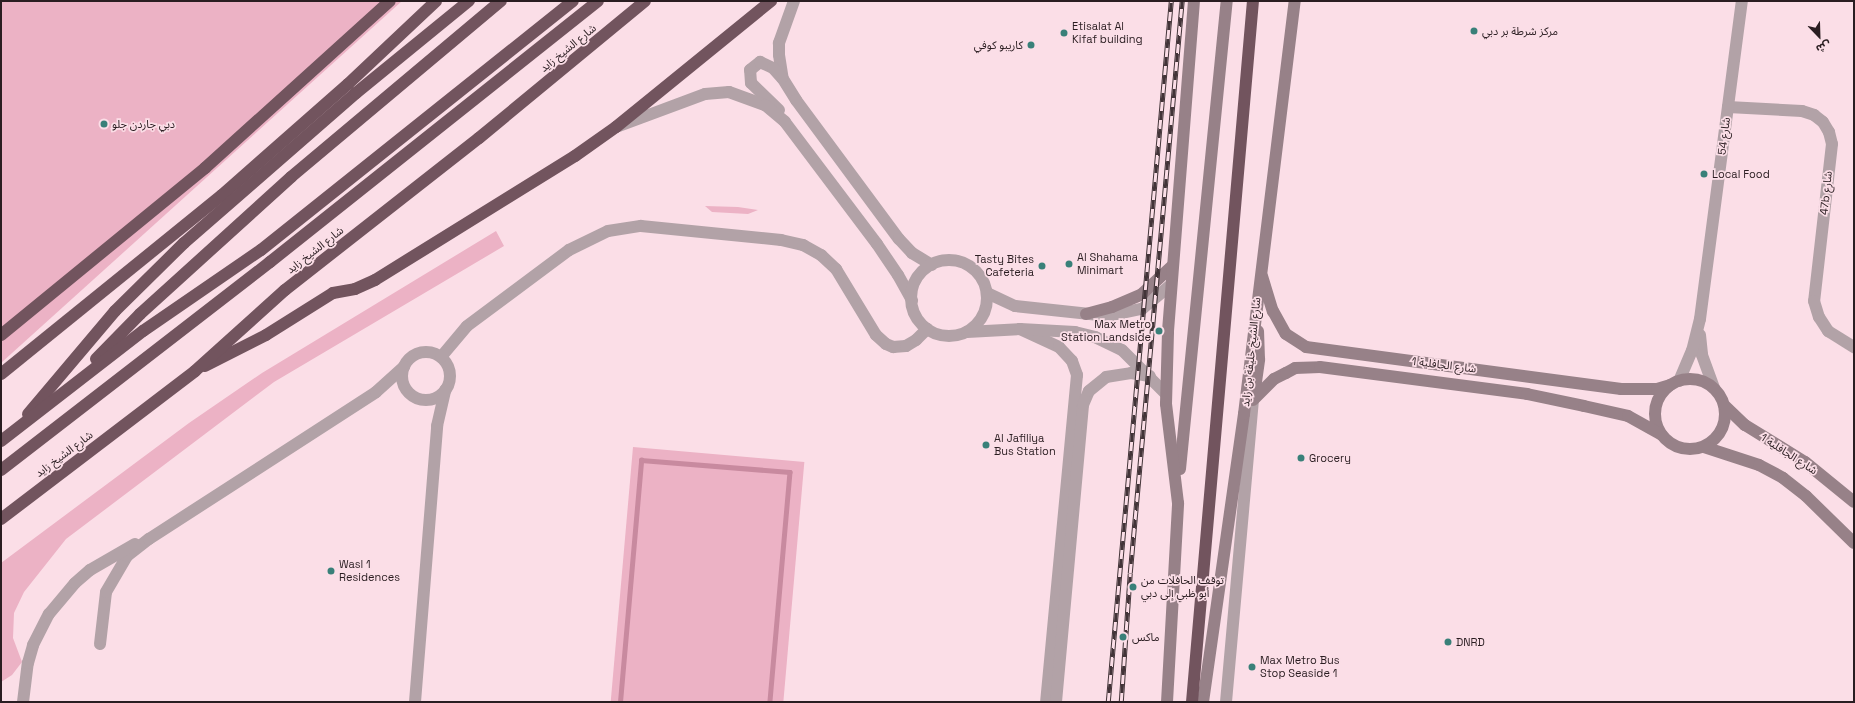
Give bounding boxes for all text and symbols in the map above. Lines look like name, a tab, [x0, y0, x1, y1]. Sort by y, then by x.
north arrow	[1799, 16, 1839, 56]
place label: Etisalat Al Kifaf building	[1072, 20, 1143, 46]
street label: شارع الشيخ زايد	[537, 21, 599, 75]
place label: مركز شرطة بر دبي	[1482, 24, 1558, 38]
marker: مركز شرطة بر دبي	[1469, 26, 1479, 36]
marker: Etisalat Al Kifaf building	[1059, 28, 1069, 38]
place label: كاريبو كوفي	[974, 38, 1023, 52]
text: ش	[1814, 38, 1833, 56]
marker: كاريبو كوفي	[1026, 40, 1036, 50]
street label: شارع 54	[1715, 116, 1733, 156]
place label: دبي جاردن جلو	[112, 117, 175, 131]
marker: دبي جاردن جلو	[99, 119, 109, 129]
place label: Local Food	[1712, 167, 1770, 181]
marker: Local Food	[1699, 169, 1709, 179]
street label: 47b شارع	[1817, 170, 1835, 216]
street label: شارع الشيخ زايد	[284, 224, 346, 276]
place label: Al Shahama Minimart	[1077, 251, 1138, 277]
place label: Tasty Bites Cafeteria	[975, 253, 1034, 279]
marker: Al Shahama Minimart	[1064, 259, 1074, 269]
marker: Tasty Bites Cafeteria	[1037, 261, 1047, 271]
street label: شارع الشيخ خليفة بن زايد	[1239, 297, 1263, 407]
place label: Max Metro Station Landside	[1061, 318, 1151, 344]
marker: Max Metro Station Landside	[1154, 326, 1164, 336]
street label: شارع الجافلية 1	[1411, 354, 1477, 376]
street label: شارع الشيخ زايد	[33, 428, 95, 480]
street label: شارع الجافلية 1	[1758, 431, 1820, 477]
place label: Al Jafiliya Bus Station	[994, 432, 1056, 458]
marker: Al Jafiliya Bus Station	[981, 440, 991, 450]
place label: Grocery	[1309, 451, 1351, 465]
marker: Grocery	[1296, 453, 1306, 463]
place label: Wasl 1 Residences	[339, 558, 400, 584]
marker: Wasl 1 Residences	[326, 566, 336, 576]
place label: توقف الحافلات من أبو ظبي إلى دبي	[1141, 574, 1224, 600]
marker: توقف الحافلات من أبو ظبي إلى دبي	[1128, 582, 1138, 592]
place label: ماكس	[1132, 630, 1159, 644]
marker: ماكس	[1117, 631, 1129, 643]
place label: DNRD	[1456, 635, 1485, 649]
marker: DNRD	[1443, 637, 1453, 647]
place label: Max Metro Bus Stop Seaside 1	[1260, 654, 1339, 680]
marker: Max Metro Bus Stop Seaside 1	[1247, 662, 1257, 672]

